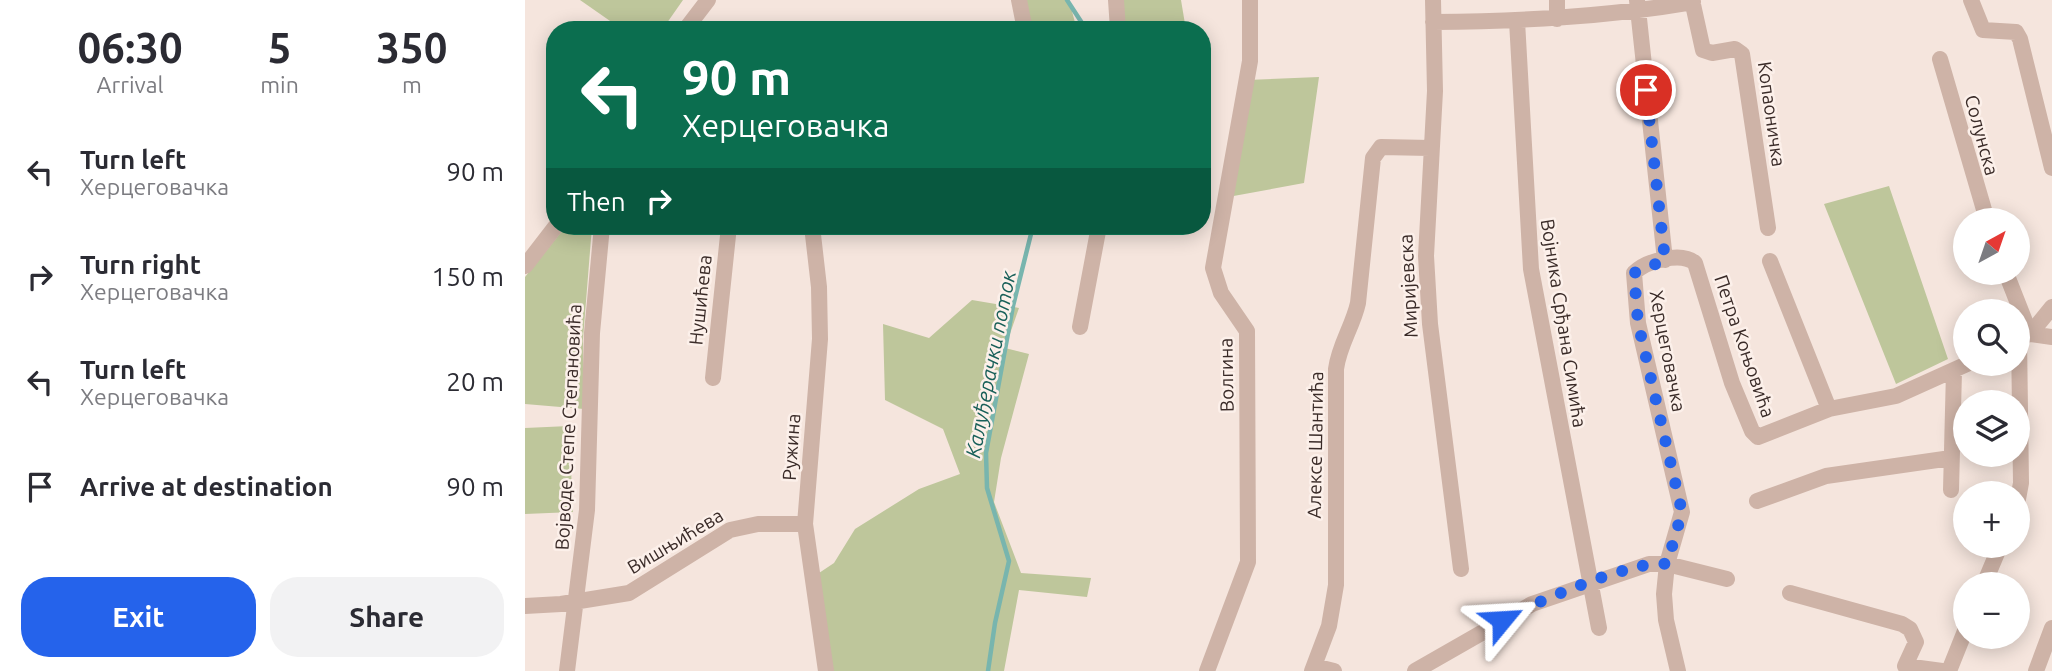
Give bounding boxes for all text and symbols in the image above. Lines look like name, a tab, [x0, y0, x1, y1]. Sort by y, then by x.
text: 06:30	[78, 24, 183, 71]
text: 5	[268, 24, 291, 71]
text: 350	[376, 24, 447, 71]
icon: left	[567, 49, 658, 140]
text: 90 m	[682, 49, 791, 104]
pin	[1616, 60, 1676, 120]
street label: Копаоничка	[1754, 60, 1790, 168]
icon: arrive	[1627, 71, 1665, 109]
text: Arrival	[97, 72, 164, 97]
text: min	[260, 72, 299, 97]
text: m	[402, 72, 422, 97]
street label: Солунска	[1961, 92, 2003, 178]
text: Херцеговачка	[682, 107, 890, 143]
text: Turn left	[80, 145, 186, 174]
icon: left	[21, 153, 59, 191]
text: 90 m	[446, 157, 504, 186]
text: Херцеговачка	[80, 174, 229, 199]
icon: right	[640, 182, 678, 220]
text: Then	[567, 187, 626, 216]
north arrow	[1953, 208, 2030, 285]
map controls	[1953, 208, 2030, 649]
street label: Војника Срђана Симића	[1537, 217, 1591, 429]
street label: Миријевска	[1394, 233, 1422, 339]
text: Turn right	[80, 250, 201, 279]
street label: Нушићева	[684, 254, 716, 346]
icon: right	[21, 258, 59, 296]
text: 150 m	[432, 262, 504, 291]
water label: Калуђерачки поток	[960, 268, 1020, 460]
street label: Петра Коњовића	[1710, 272, 1780, 420]
text: Херцеговачка	[80, 279, 229, 304]
street label: Херцеговачка	[1645, 288, 1691, 414]
button: search	[1953, 299, 2030, 376]
street label: Војводе Степе Степановића	[551, 303, 585, 551]
street label: Волгина	[1214, 338, 1238, 412]
text: Turn left	[80, 355, 186, 384]
icon: left	[21, 363, 59, 401]
text: 20 m	[446, 367, 504, 396]
street label: Алексе Шантића	[1303, 371, 1327, 519]
text: Херцеговачка	[80, 384, 229, 409]
button: layers	[1953, 390, 2030, 467]
street label: Ружина	[778, 413, 804, 481]
icon: arrive	[21, 468, 59, 506]
text: Arrive at destination	[80, 472, 333, 501]
text: 90 m	[446, 472, 504, 501]
button: +	[1953, 481, 2030, 558]
street label: Вишњићева	[623, 504, 727, 578]
button: −	[1953, 572, 2030, 649]
button: Exit	[21, 577, 256, 657]
button: Share	[270, 577, 504, 657]
position arrow	[1465, 583, 1539, 657]

